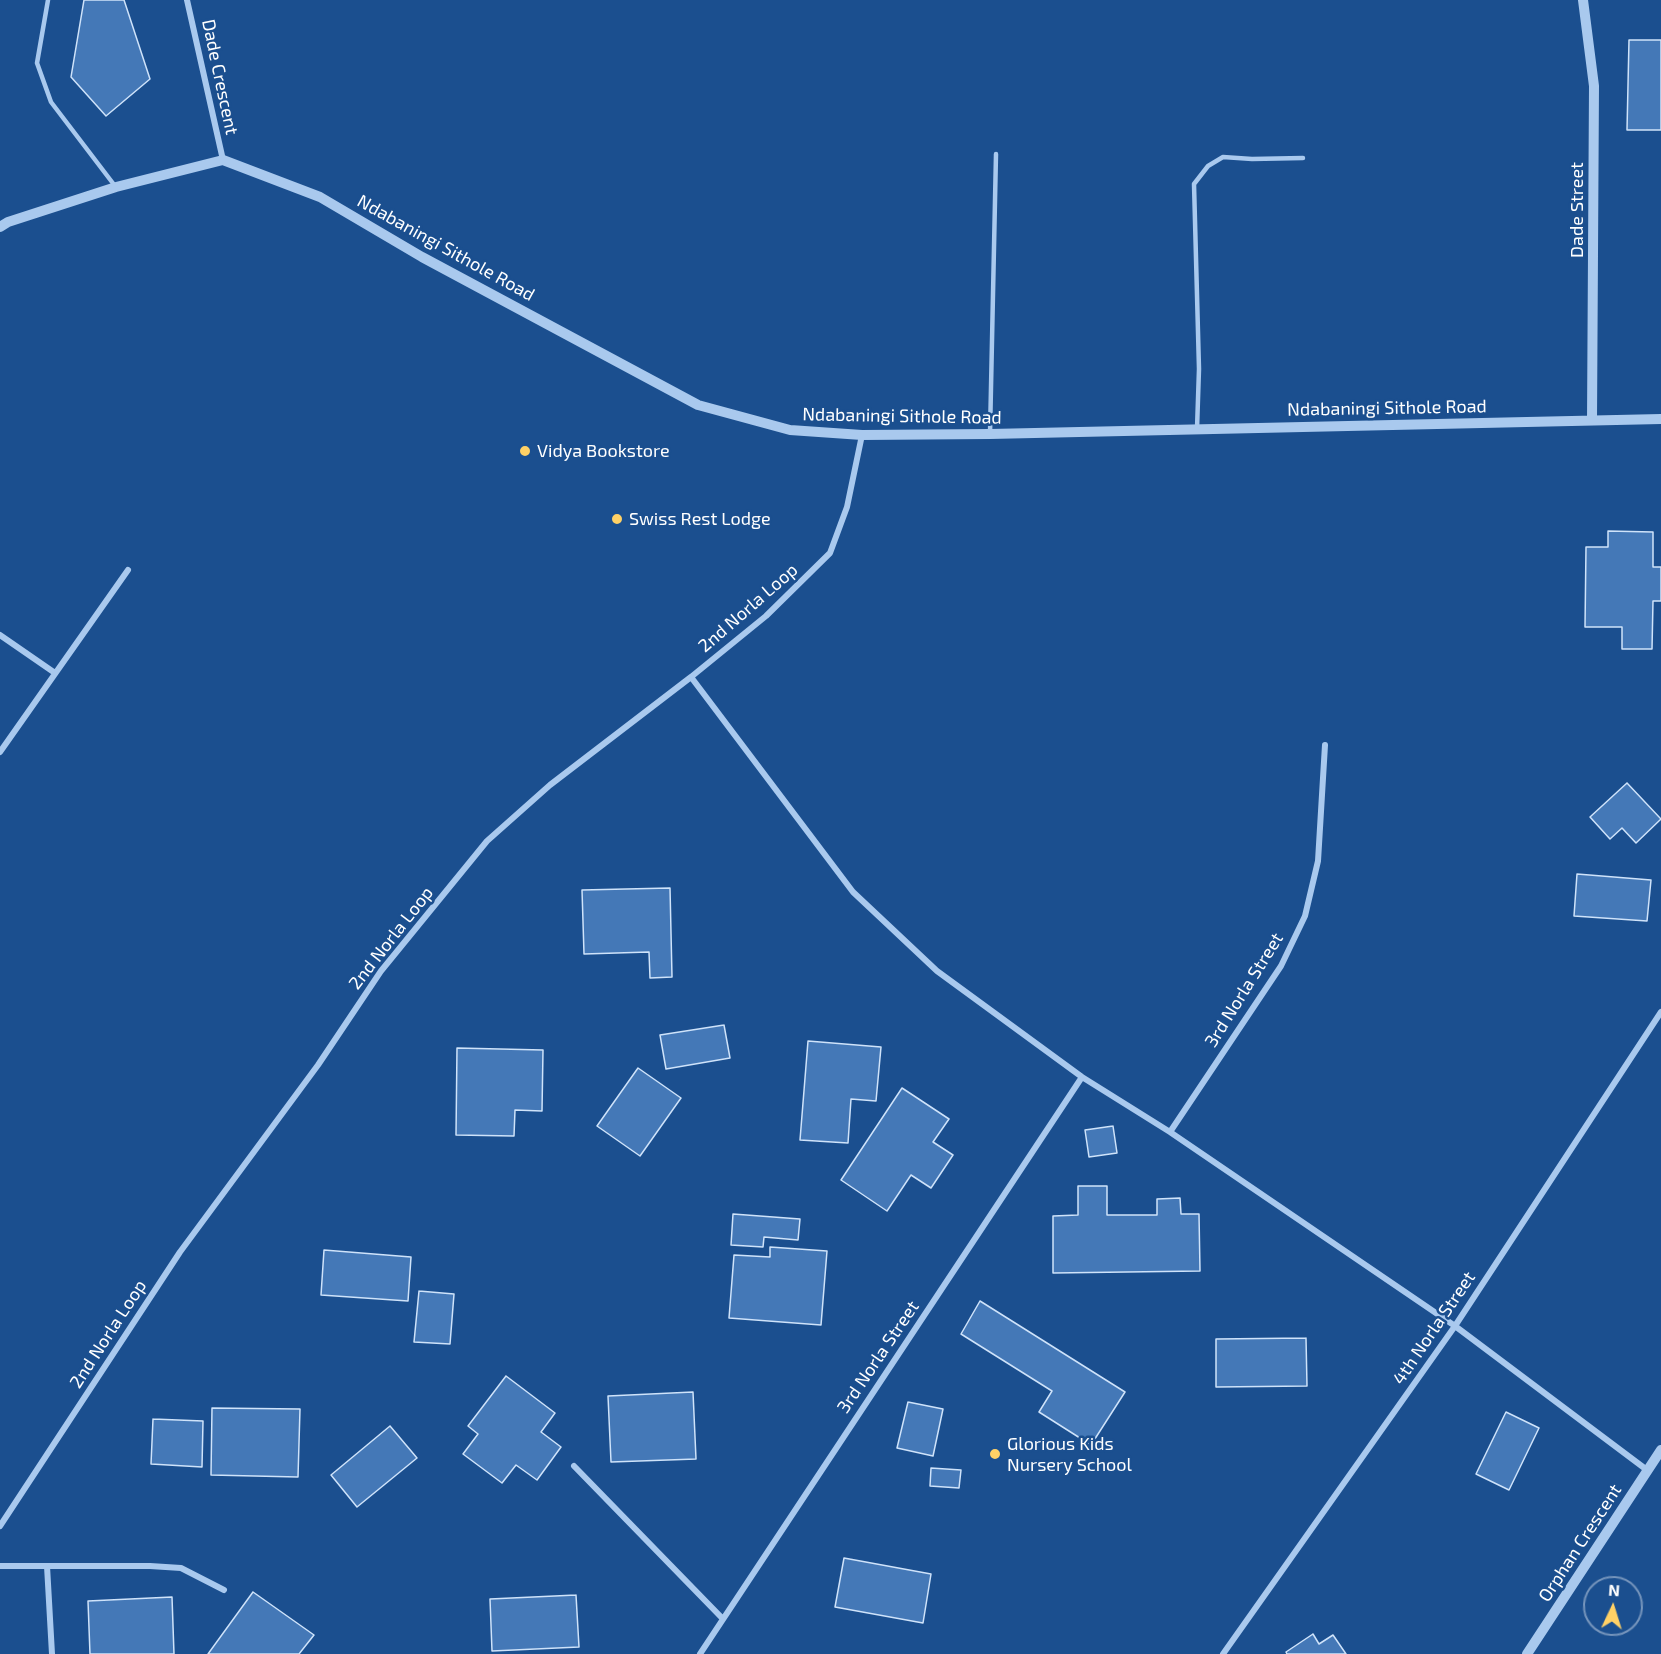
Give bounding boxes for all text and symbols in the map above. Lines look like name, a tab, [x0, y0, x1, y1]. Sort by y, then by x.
street label: Dade Crescent	[197, 17, 243, 137]
street label: Dade Street	[1566, 162, 1588, 258]
street label: Ndabaningi Sithole Road	[354, 190, 538, 306]
street label: Ndabaningi Sithole Road	[1287, 395, 1487, 421]
street label: Ndabaningi Sithole Road	[802, 403, 1002, 429]
place label: Vidya Bookstore	[537, 440, 670, 462]
marker: Vidya Bookstore	[518, 444, 532, 458]
place label: Swiss Rest Lodge	[629, 508, 771, 530]
marker: Swiss Rest Lodge	[610, 512, 624, 526]
street label: 2nd Norla Loop	[694, 559, 802, 657]
street label: 2nd Norla Loop	[344, 882, 438, 994]
street label: 3rd Norla Street	[1200, 929, 1288, 1051]
street label: 4th Norla Street	[1388, 1267, 1480, 1389]
street label: 2nd Norla Loop	[65, 1276, 151, 1392]
street label: 3rd Norla Street	[832, 1297, 924, 1417]
place label: Glorious Kids Nursery School	[1007, 1433, 1132, 1476]
marker: Glorious Kids Nursery School	[988, 1447, 1002, 1461]
street label: Orphan Crescent	[1534, 1480, 1626, 1606]
north arrow	[1583, 1576, 1643, 1636]
text: N	[1608, 1580, 1621, 1599]

